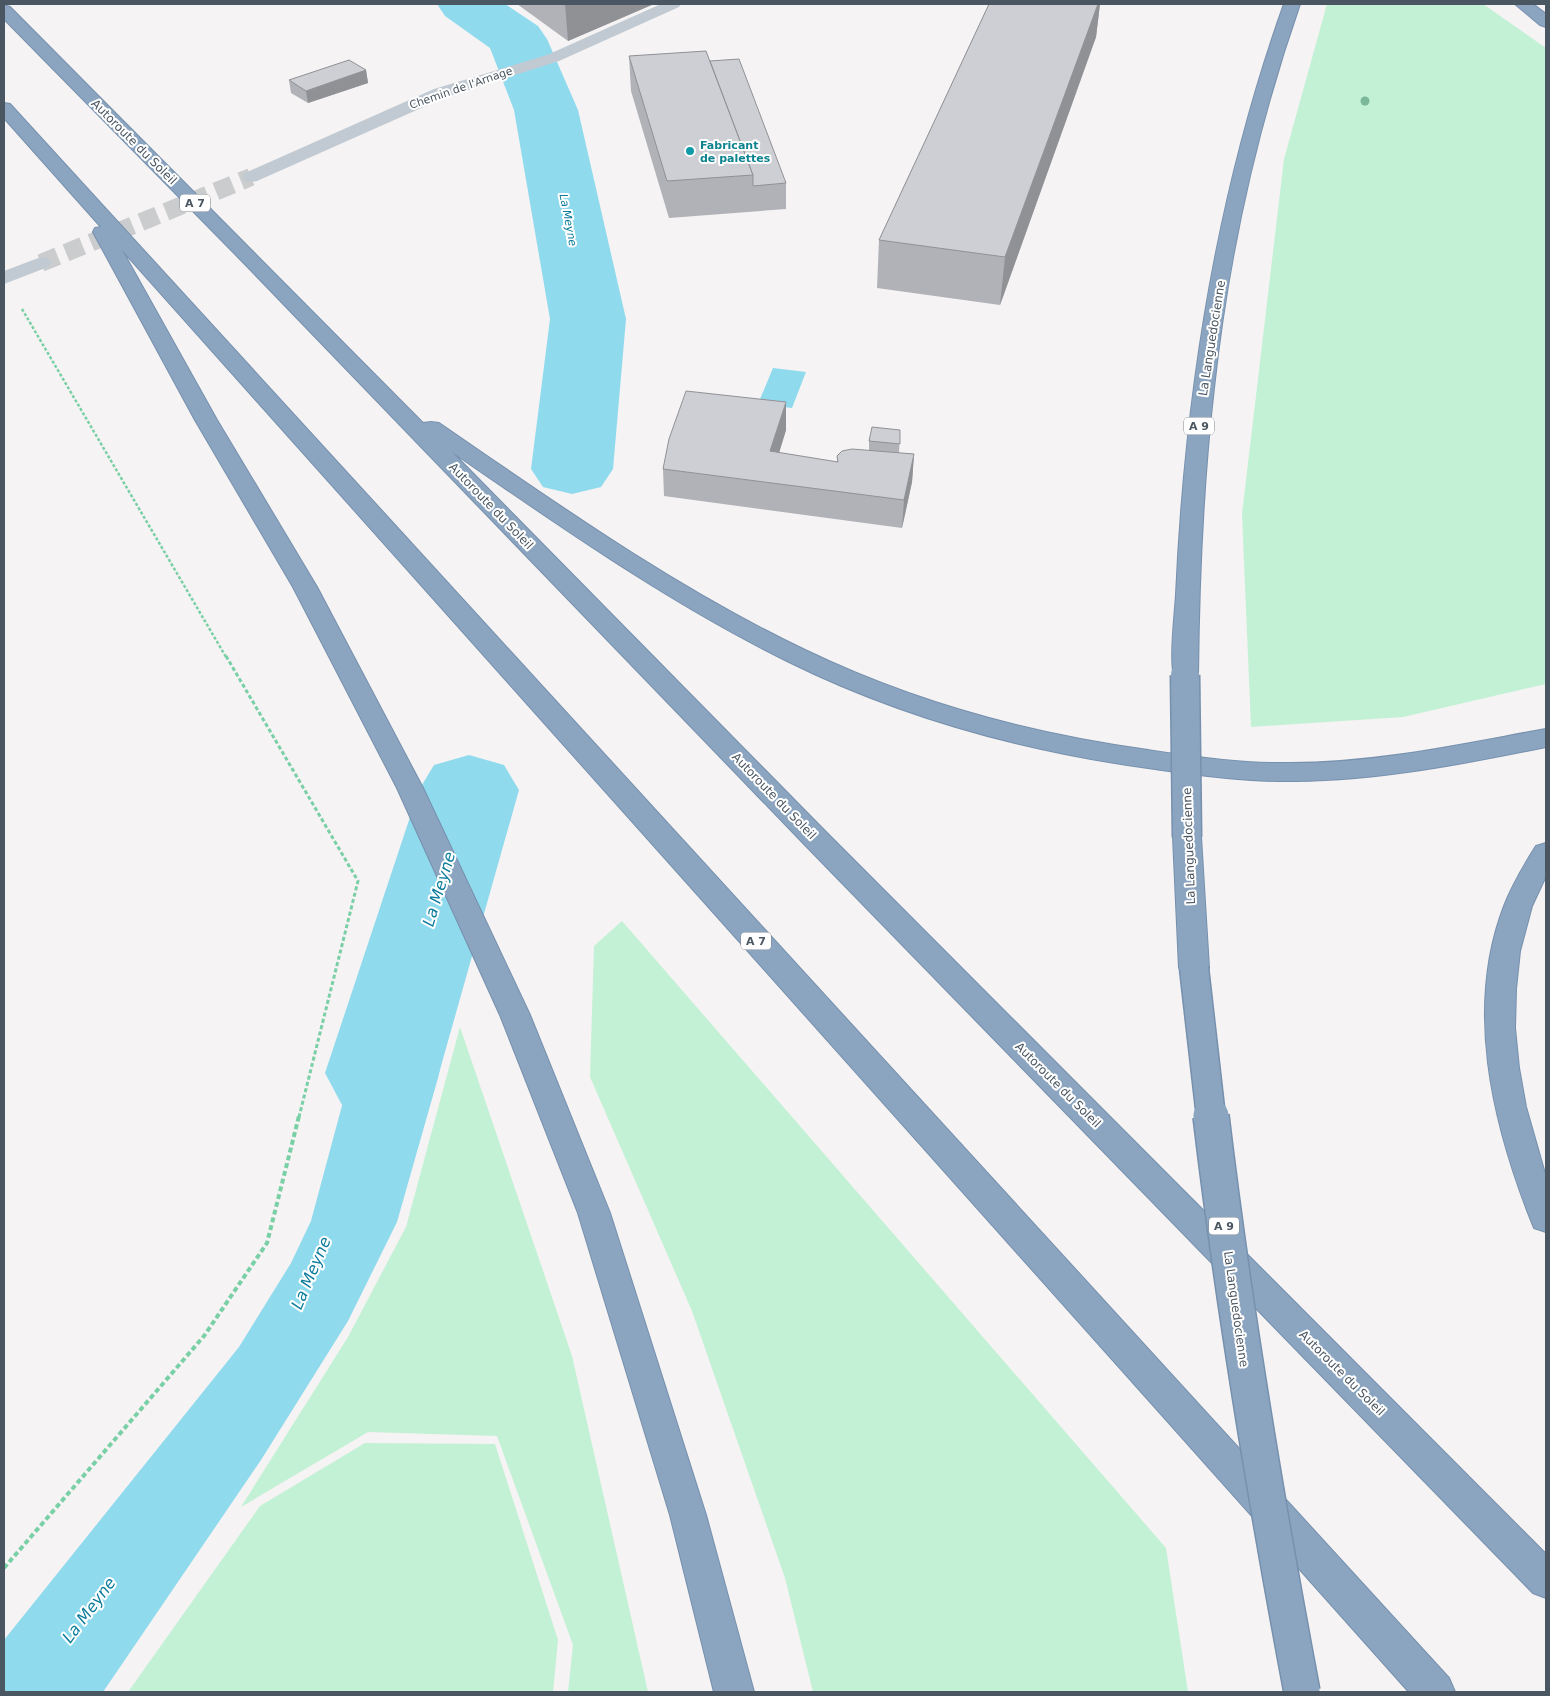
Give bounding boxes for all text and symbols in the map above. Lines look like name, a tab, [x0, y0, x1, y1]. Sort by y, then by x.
street label: Chemin de l'Arnage	[408, 64, 515, 112]
street label: Autoroute du Soleil	[88, 96, 180, 188]
place label: Fabricant de palettes	[700, 139, 771, 165]
marker: Fabricant de palettes	[684, 145, 696, 157]
water label: La Meyne	[557, 193, 579, 247]
road number: A 7	[180, 194, 210, 212]
street label: La Languedocienne	[1196, 279, 1228, 397]
road number: A 9	[1184, 418, 1214, 434]
street label: Autoroute du Soleil	[446, 460, 536, 552]
street label: Autoroute du Soleil	[729, 750, 819, 842]
street label: La Languedocienne	[1180, 787, 1198, 905]
water label: La Meyne	[419, 849, 459, 929]
road number: A 7	[741, 932, 771, 949]
street label: Autoroute du Soleil	[1012, 1039, 1104, 1131]
road number: A 9	[1209, 1218, 1239, 1234]
water label: La Meyne	[287, 1234, 335, 1312]
street label: La Languedocienne	[1221, 1250, 1251, 1368]
street label: Autoroute du Soleil	[1296, 1327, 1388, 1419]
water label: La Meyne	[58, 1573, 120, 1646]

